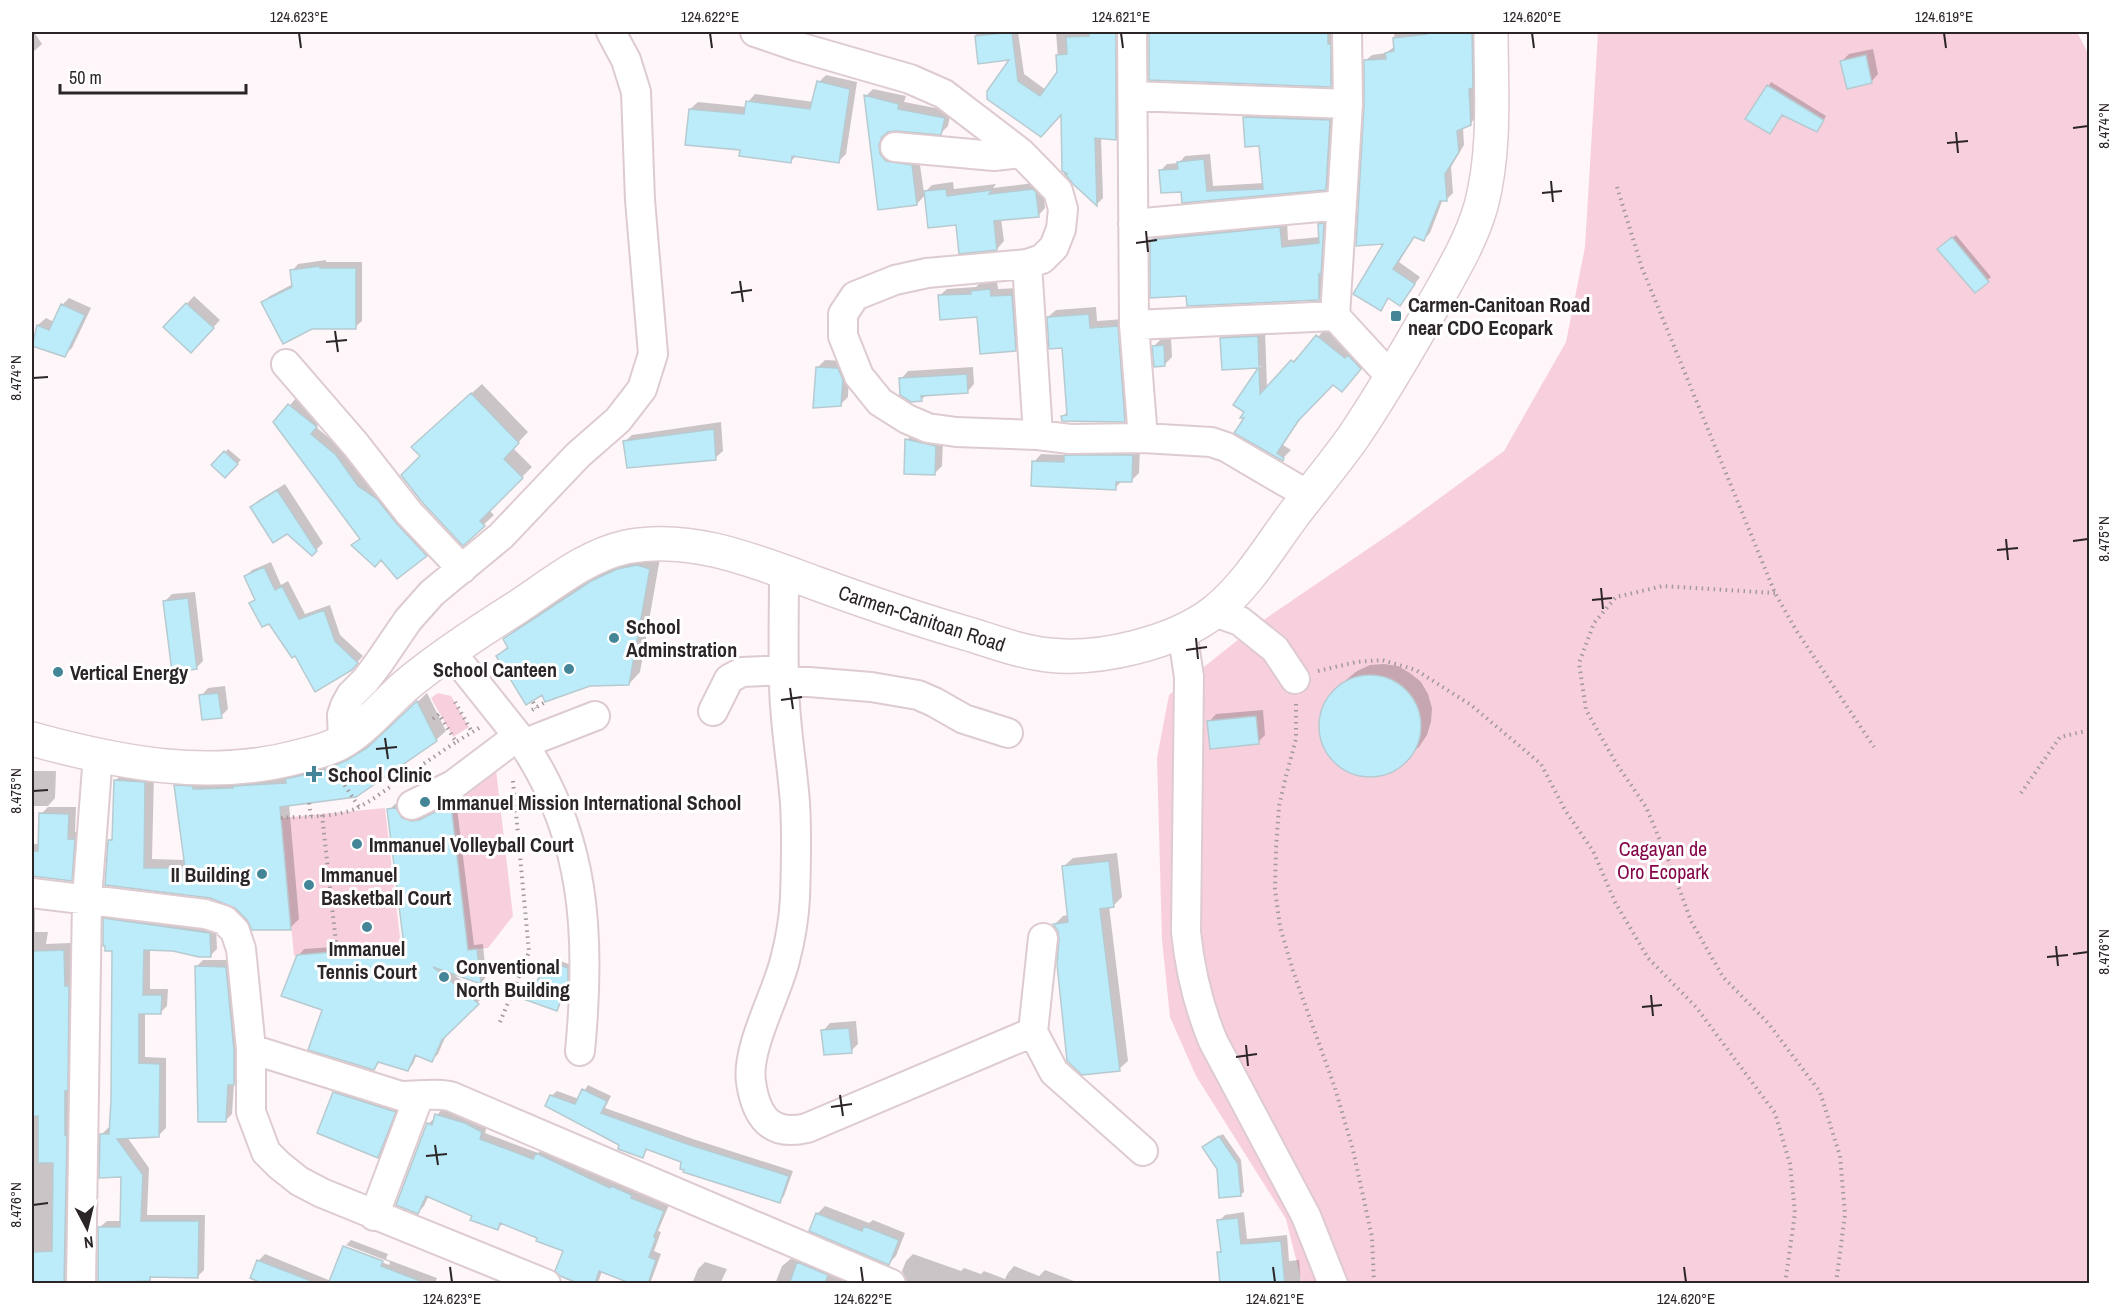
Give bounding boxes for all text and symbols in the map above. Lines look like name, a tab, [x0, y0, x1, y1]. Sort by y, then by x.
text: 124.623°E	[270, 6, 328, 27]
text: 124.622°E	[681, 6, 739, 27]
text: 124.621°E	[1092, 6, 1150, 27]
text: 124.620°E	[1503, 6, 1561, 27]
text: 124.619°E	[1915, 6, 1973, 27]
scale bar	[60, 57, 246, 95]
text: 50 m	[69, 65, 102, 90]
text: 8.474°N	[2093, 103, 2114, 149]
place label: Carmen-Canitoan Road near CDO Ecopark	[1408, 291, 1590, 341]
marker: Carmen-Canitoan Road near CDO Ecopark	[1389, 309, 1403, 323]
text: 8.474°N	[5, 355, 26, 401]
text: 8.475°N	[2093, 516, 2114, 562]
street label: Carmen-Canitoan Road	[835, 578, 1009, 658]
place label: School Adminstration	[626, 613, 737, 663]
marker: School Adminstration	[607, 631, 621, 645]
place label: School Canteen	[433, 656, 557, 683]
place label: Vertical Energy	[70, 659, 189, 686]
marker: School Canteen	[562, 662, 576, 676]
marker: Vertical Energy	[51, 665, 65, 679]
place label: School Clinic	[328, 761, 432, 788]
marker: School Clinic	[305, 765, 323, 783]
text: 8.475°N	[5, 768, 26, 814]
place label: Immanuel Mission International School	[437, 789, 741, 816]
marker: Immanuel Mission International School	[418, 795, 432, 809]
place label: Immanuel Volleyball Court	[369, 831, 574, 858]
park label: Cagayan de Oro Ecopark	[1617, 835, 1710, 885]
marker: Immanuel Volleyball Court	[350, 837, 364, 851]
place label: II Building	[171, 861, 250, 888]
place label: Immanuel Basketball Court	[321, 861, 452, 911]
marker: II Building	[255, 867, 269, 881]
marker: Immanuel Basketball Court	[302, 878, 316, 892]
marker: Immanuel Tennis Court	[360, 920, 374, 934]
text: 8.476°N	[2093, 929, 2114, 975]
place label: Immanuel Tennis Court	[317, 935, 418, 985]
place label: Conventional North Building	[456, 953, 570, 1003]
marker: Conventional North Building	[437, 970, 451, 984]
text: 8.476°N	[5, 1182, 26, 1228]
north arrow	[57, 1198, 117, 1258]
text: N	[83, 1231, 95, 1254]
text: 124.623°E	[423, 1288, 481, 1309]
text: 124.622°E	[834, 1288, 892, 1309]
text: 124.621°E	[1246, 1288, 1304, 1309]
text: 124.620°E	[1657, 1288, 1715, 1309]

